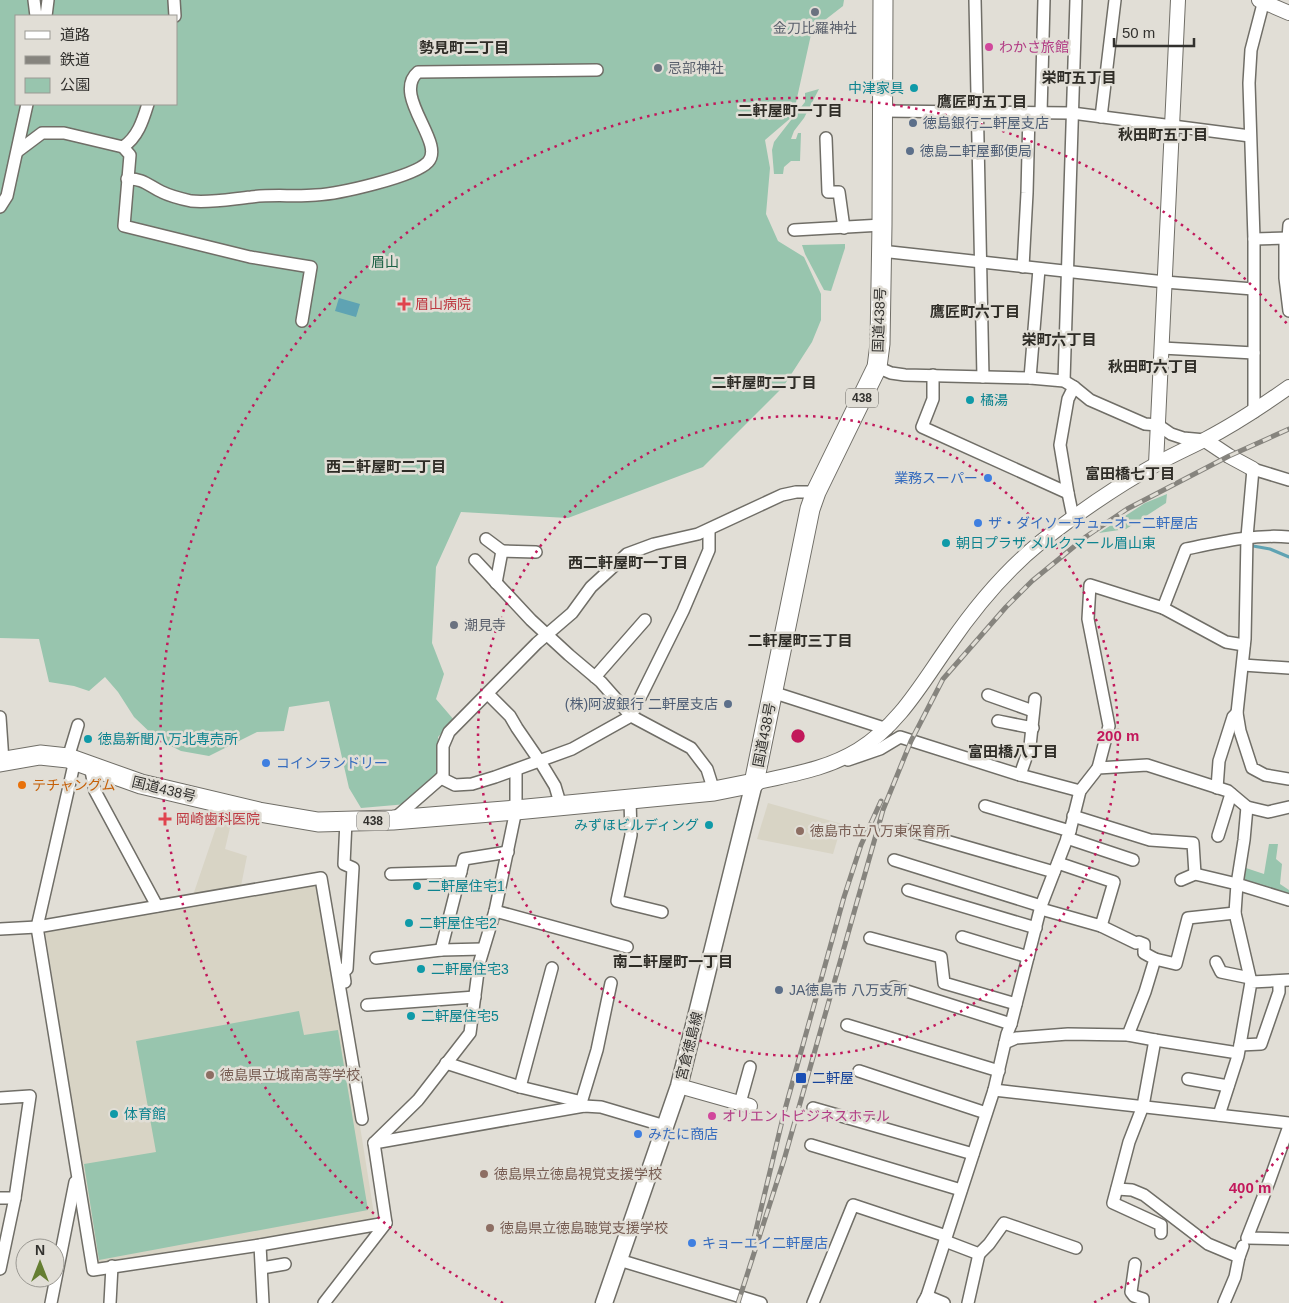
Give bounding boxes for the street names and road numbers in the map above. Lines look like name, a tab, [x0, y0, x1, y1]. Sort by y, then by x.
street label: 国道438号	[870, 287, 888, 353]
road number: 438	[846, 388, 878, 408]
street label: 国道438号	[750, 701, 778, 769]
street label: 国道438号	[130, 773, 198, 805]
road number: 438	[357, 811, 389, 830]
street label: 宮倉徳島線	[673, 1010, 705, 1082]

